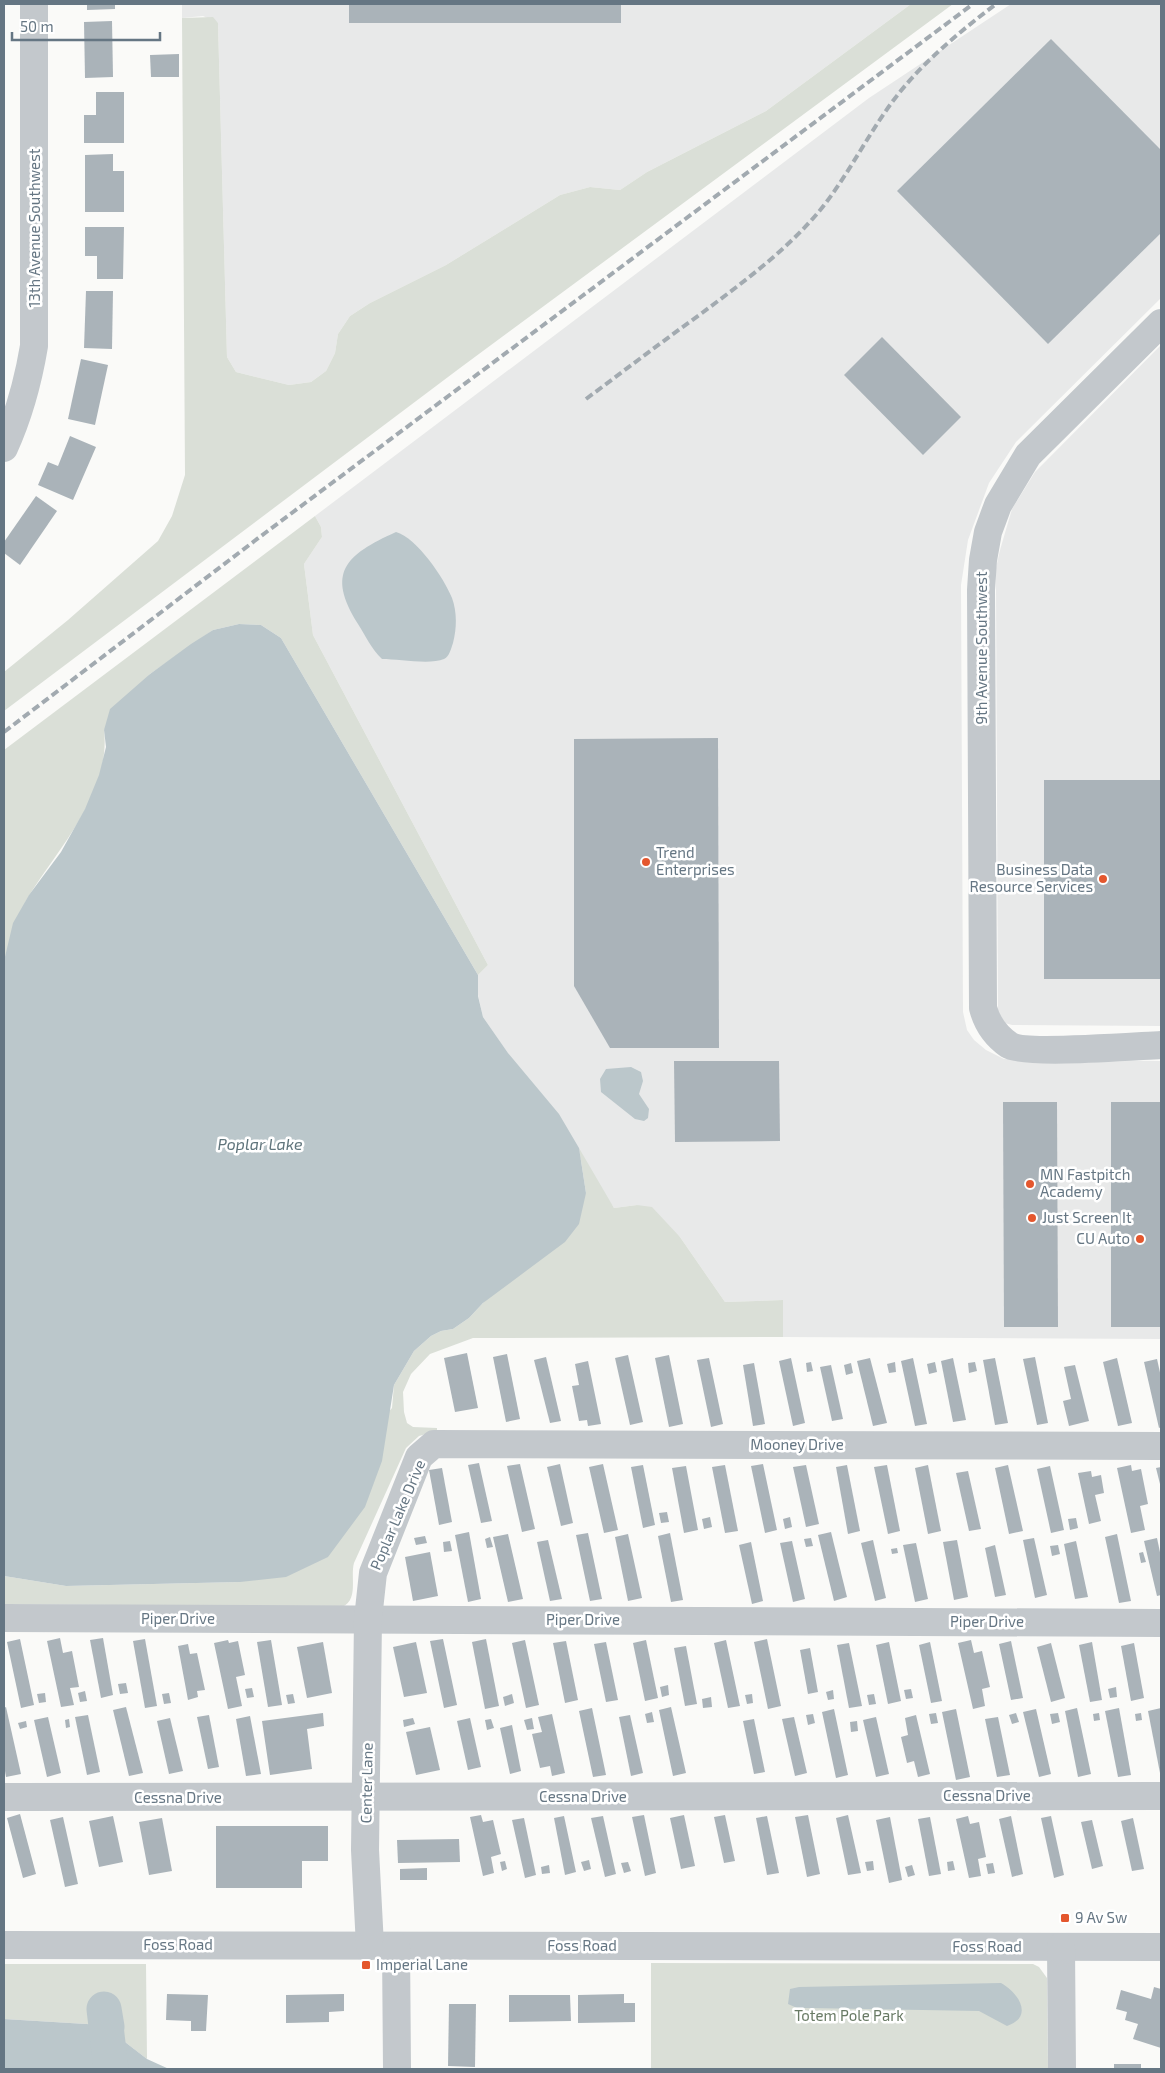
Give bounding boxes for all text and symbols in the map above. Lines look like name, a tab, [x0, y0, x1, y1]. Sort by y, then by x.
scale bar	[12, 10, 160, 42]
text: 50 m	[20, 17, 54, 35]
street label: 13th Avenue Southwest	[25, 148, 43, 307]
street label: 9th Avenue Southwest	[972, 571, 990, 725]
place label: Trend Enterprises	[656, 843, 735, 878]
marker: Trend Enterprises	[640, 856, 652, 868]
place label: Business Data Resource Services	[970, 860, 1093, 895]
marker: Business Data Resource Services	[1097, 873, 1109, 885]
water label: Poplar Lake	[217, 1134, 303, 1153]
place label: MN Fastpitch Academy	[1040, 1165, 1131, 1200]
marker: MN Fastpitch Academy	[1024, 1178, 1036, 1190]
place label: Just Screen It	[1042, 1208, 1132, 1226]
marker: Just Screen It	[1026, 1212, 1038, 1224]
place label: CU Auto	[1076, 1229, 1130, 1247]
marker: CU Auto	[1134, 1233, 1146, 1245]
street label: Mooney Drive	[750, 1435, 844, 1453]
street label: Poplar Lake Drive	[366, 1457, 428, 1572]
street label: Piper Drive	[141, 1609, 215, 1627]
street label: Piper Drive	[546, 1610, 620, 1628]
street label: Piper Drive	[950, 1612, 1024, 1630]
street label: Center Lane	[356, 1742, 376, 1824]
street label: Cessna Drive	[943, 1786, 1031, 1804]
street label: Cessna Drive	[539, 1787, 627, 1805]
street label: Cessna Drive	[134, 1788, 222, 1806]
place label: 9 Av Sw	[1075, 1908, 1127, 1926]
marker: 9 Av Sw	[1059, 1912, 1071, 1924]
street label: Foss Road	[143, 1935, 213, 1953]
street label: Foss Road	[547, 1936, 617, 1954]
street label: Foss Road	[952, 1937, 1022, 1955]
place label: Imperial Lane	[376, 1955, 468, 1973]
marker: Imperial Lane	[360, 1959, 372, 1971]
park label: Totem Pole Park	[794, 2006, 904, 2024]

